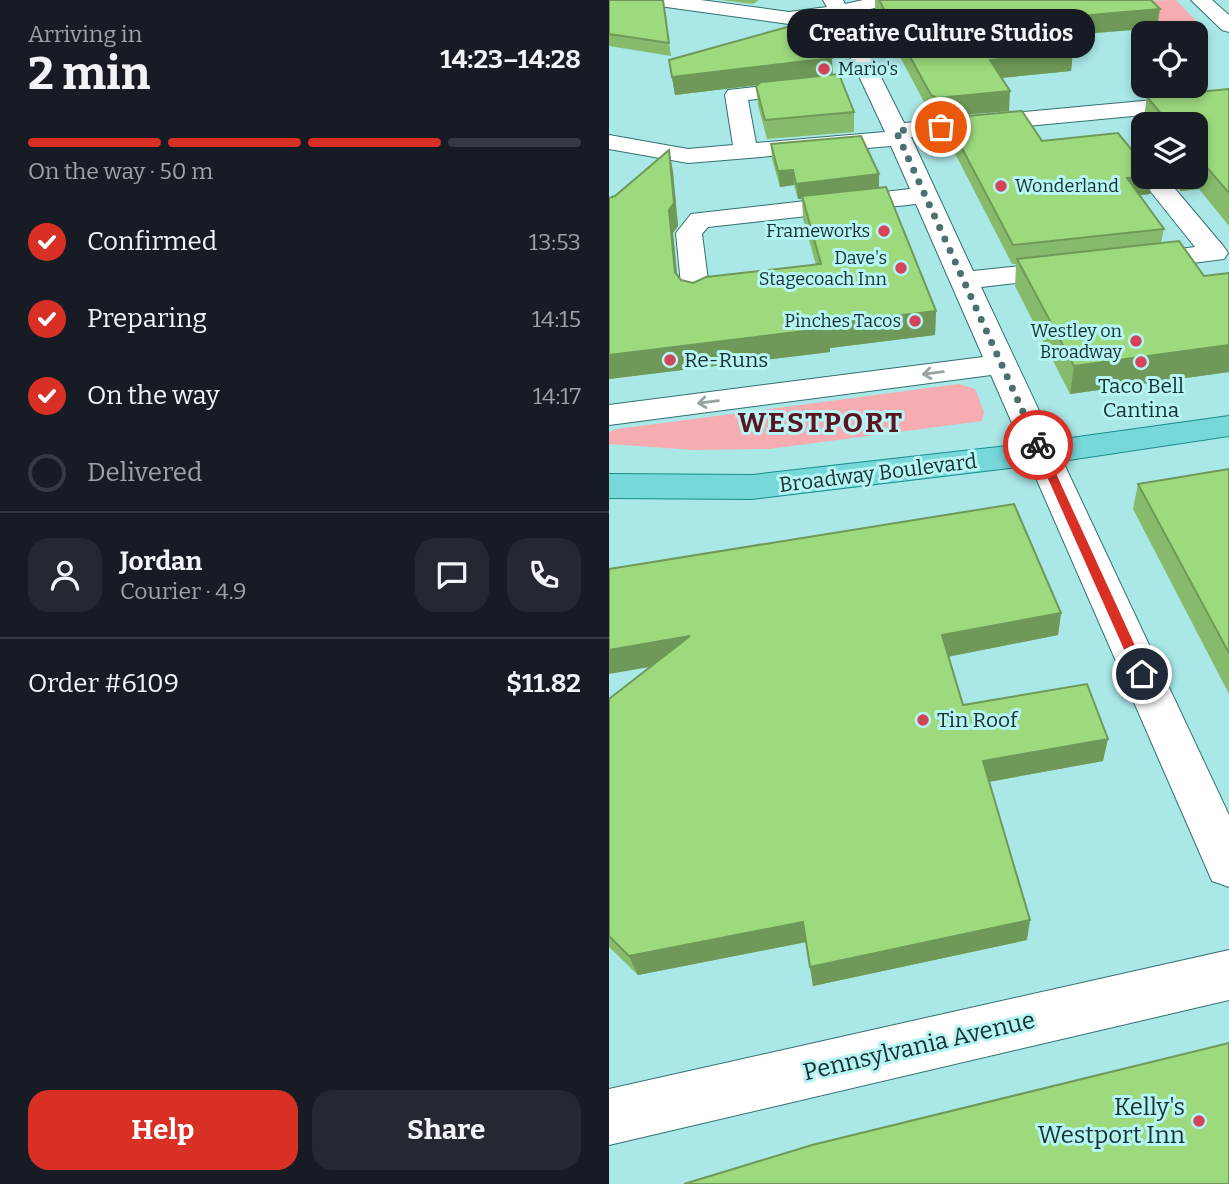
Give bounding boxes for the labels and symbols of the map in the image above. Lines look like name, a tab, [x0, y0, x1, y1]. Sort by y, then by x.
callout: Creative Culture Studios	[787, 8, 1095, 57]
place label: Mario's	[838, 58, 898, 80]
marker: Mario's	[816, 61, 832, 77]
pin	[911, 97, 971, 157]
place label: Wonderland	[1015, 175, 1119, 197]
marker: Wonderland	[993, 178, 1009, 194]
place label: Frameworks	[766, 220, 870, 242]
marker: Frameworks	[876, 223, 892, 239]
place label: Dave's Stagecoach Inn	[759, 247, 888, 290]
marker: Dave's Stagecoach Inn	[893, 260, 909, 276]
place label: Pinches Tacos	[784, 310, 901, 332]
marker: Pinches Tacos	[907, 313, 923, 329]
place label: Westley on Broadway	[1031, 320, 1123, 363]
marker: Westley on Broadway	[1128, 333, 1144, 349]
place label: Re-Runs	[684, 347, 768, 373]
marker: Re-Runs	[662, 352, 678, 368]
marker: Taco Bell Cantina	[1133, 354, 1149, 370]
one-way arrow	[923, 366, 945, 379]
place label: Taco Bell Cantina	[1098, 373, 1184, 423]
one-way arrow	[697, 396, 720, 409]
district label: WESTPORT	[738, 406, 904, 439]
courier	[1003, 410, 1073, 480]
street label: Broadway Boulevard	[778, 448, 978, 498]
pin	[1112, 644, 1172, 704]
place label: Tin Roof	[937, 707, 1019, 733]
marker: Tin Roof	[915, 712, 931, 728]
street label: Pennsylvania Avenue	[800, 1006, 1038, 1086]
place label: Kelly's Westport Inn	[1038, 1093, 1185, 1149]
marker: Kelly's Westport Inn	[1191, 1113, 1207, 1129]

